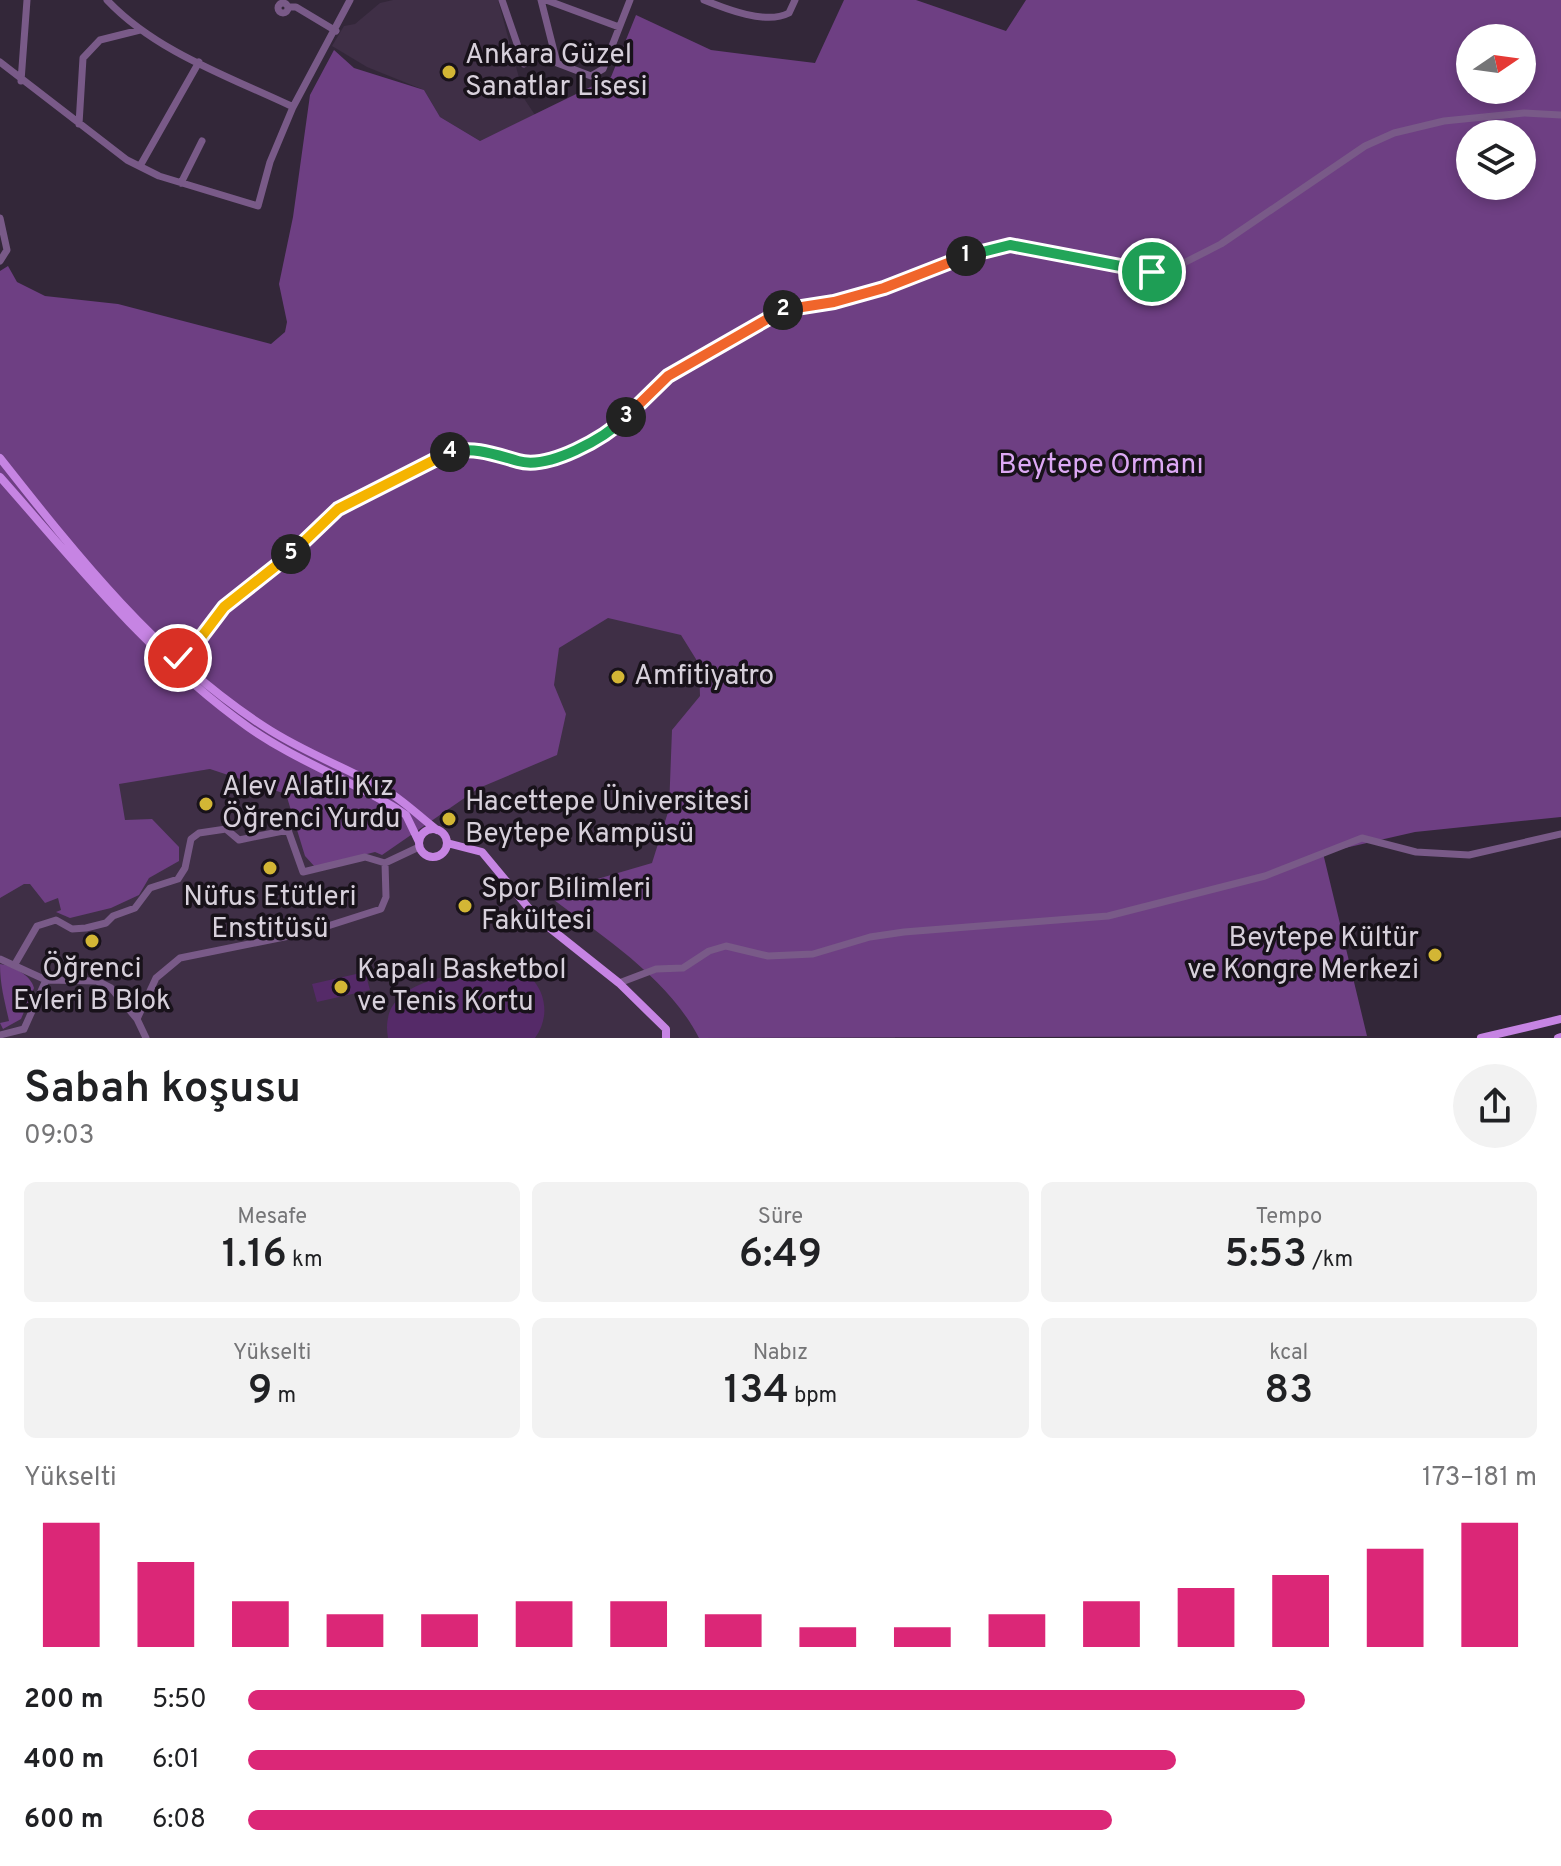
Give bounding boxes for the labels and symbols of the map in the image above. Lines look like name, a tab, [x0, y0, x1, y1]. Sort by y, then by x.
north arrow	[1456, 24, 1536, 104]
place label: Ankara Güzel Sanatlar Lisesi	[465, 38, 648, 106]
marker: Ankara Güzel Sanatlar Lisesi	[440, 63, 458, 81]
pin: 1	[946, 236, 986, 276]
pin	[1118, 238, 1186, 306]
pin: 2	[763, 290, 803, 330]
pin: 3	[606, 397, 646, 437]
pin: 4	[430, 432, 470, 472]
park label: Beytepe Ormanı	[998, 448, 1204, 484]
pin: 5	[271, 534, 311, 574]
pin	[144, 624, 212, 692]
place label: Amfitiyatro	[634, 659, 774, 695]
marker: Amfitiyatro	[609, 668, 627, 686]
place label: Alev Alatlı Kız Öğrenci Yurdu	[222, 770, 401, 838]
place label: Hacettepe Üniversitesi Beytepe Kampüsü	[465, 783, 750, 853]
marker: Alev Alatlı Kız Öğrenci Yurdu	[197, 795, 215, 813]
marker: Hacettepe Üniversitesi Beytepe Kampüsü	[440, 810, 458, 828]
marker: Nüfus Etütleri Enstitüsü	[261, 859, 279, 877]
place label: Spor Bilimleri Fakültesi	[481, 872, 651, 940]
place label: Nüfus Etütleri Enstitüsü	[183, 880, 357, 948]
marker: Spor Bilimleri Fakültesi	[456, 897, 474, 915]
place label: Beytepe Kültür ve Kongre Merkezi	[1187, 921, 1419, 989]
marker: Öğrenci Evleri B Blok	[83, 932, 101, 950]
marker: Beytepe Kültür ve Kongre Merkezi	[1426, 946, 1444, 964]
place label: Öğrenci Evleri B Blok	[13, 950, 171, 1020]
place label: Kapalı Basketbol ve Tenis Kortu	[357, 953, 567, 1021]
marker: Kapalı Basketbol ve Tenis Kortu	[332, 978, 350, 996]

